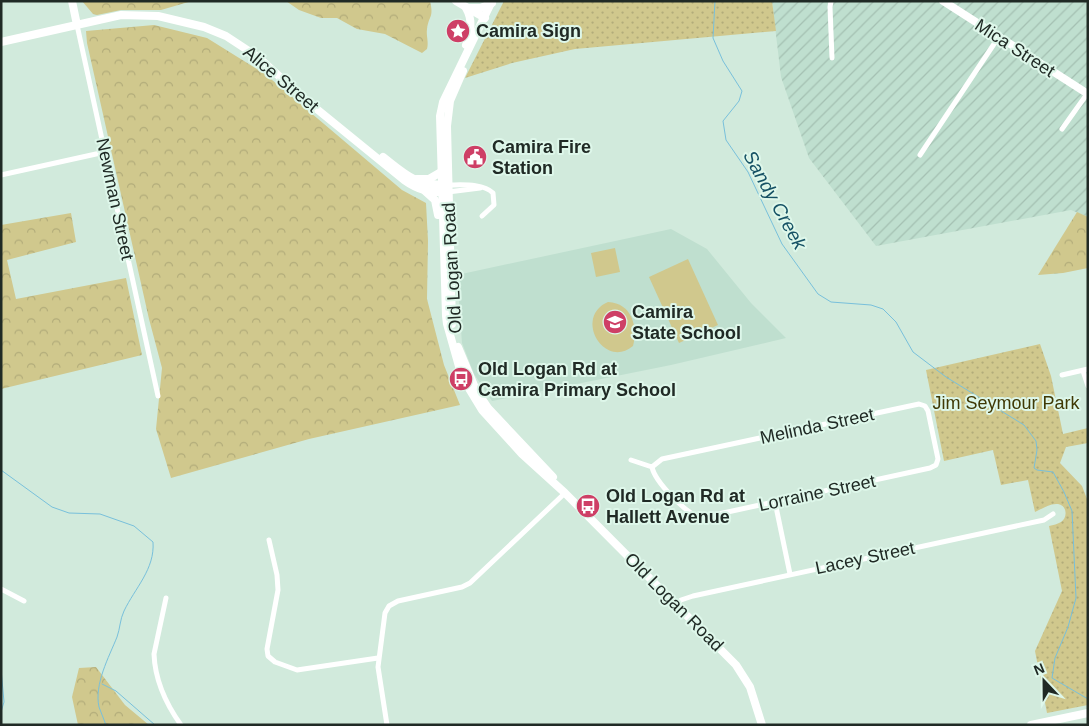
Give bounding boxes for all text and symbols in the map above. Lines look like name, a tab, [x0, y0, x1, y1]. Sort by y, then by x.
street label: Mica Street	[971, 15, 1059, 81]
place icon: Camira Sign	[445, 18, 471, 44]
place label: Camira Sign	[476, 21, 581, 41]
street label: Alice Street	[239, 42, 323, 116]
street label: Newman Street	[92, 136, 138, 262]
place label: Camira Fire Station	[492, 137, 591, 178]
public building icon: Camira Fire Station	[462, 144, 488, 170]
water label: Sandy Creek	[739, 147, 812, 254]
street label: Old Logan Road	[439, 202, 465, 334]
place label: Camira State School	[632, 302, 741, 343]
school or university icon: Camira State School	[602, 309, 628, 335]
place label: Old Logan Rd at Camira Primary School	[478, 359, 676, 400]
bus stop icon: Old Logan Rd at Camira Primary School	[448, 366, 474, 392]
park label: Jim Seymour Park	[932, 393, 1081, 413]
street label: Melinda Street	[758, 404, 876, 448]
street label: Lorraine Street	[757, 471, 877, 515]
place label: Old Logan Rd at Hallett Avenue	[606, 486, 745, 527]
bus stop icon: Old Logan Rd at Hallett Avenue	[575, 493, 601, 519]
street label: Lacey Street	[813, 538, 917, 578]
street label: Old Logan Road	[621, 549, 727, 655]
north arrow	[1019, 656, 1069, 706]
text: N	[1031, 660, 1047, 678]

